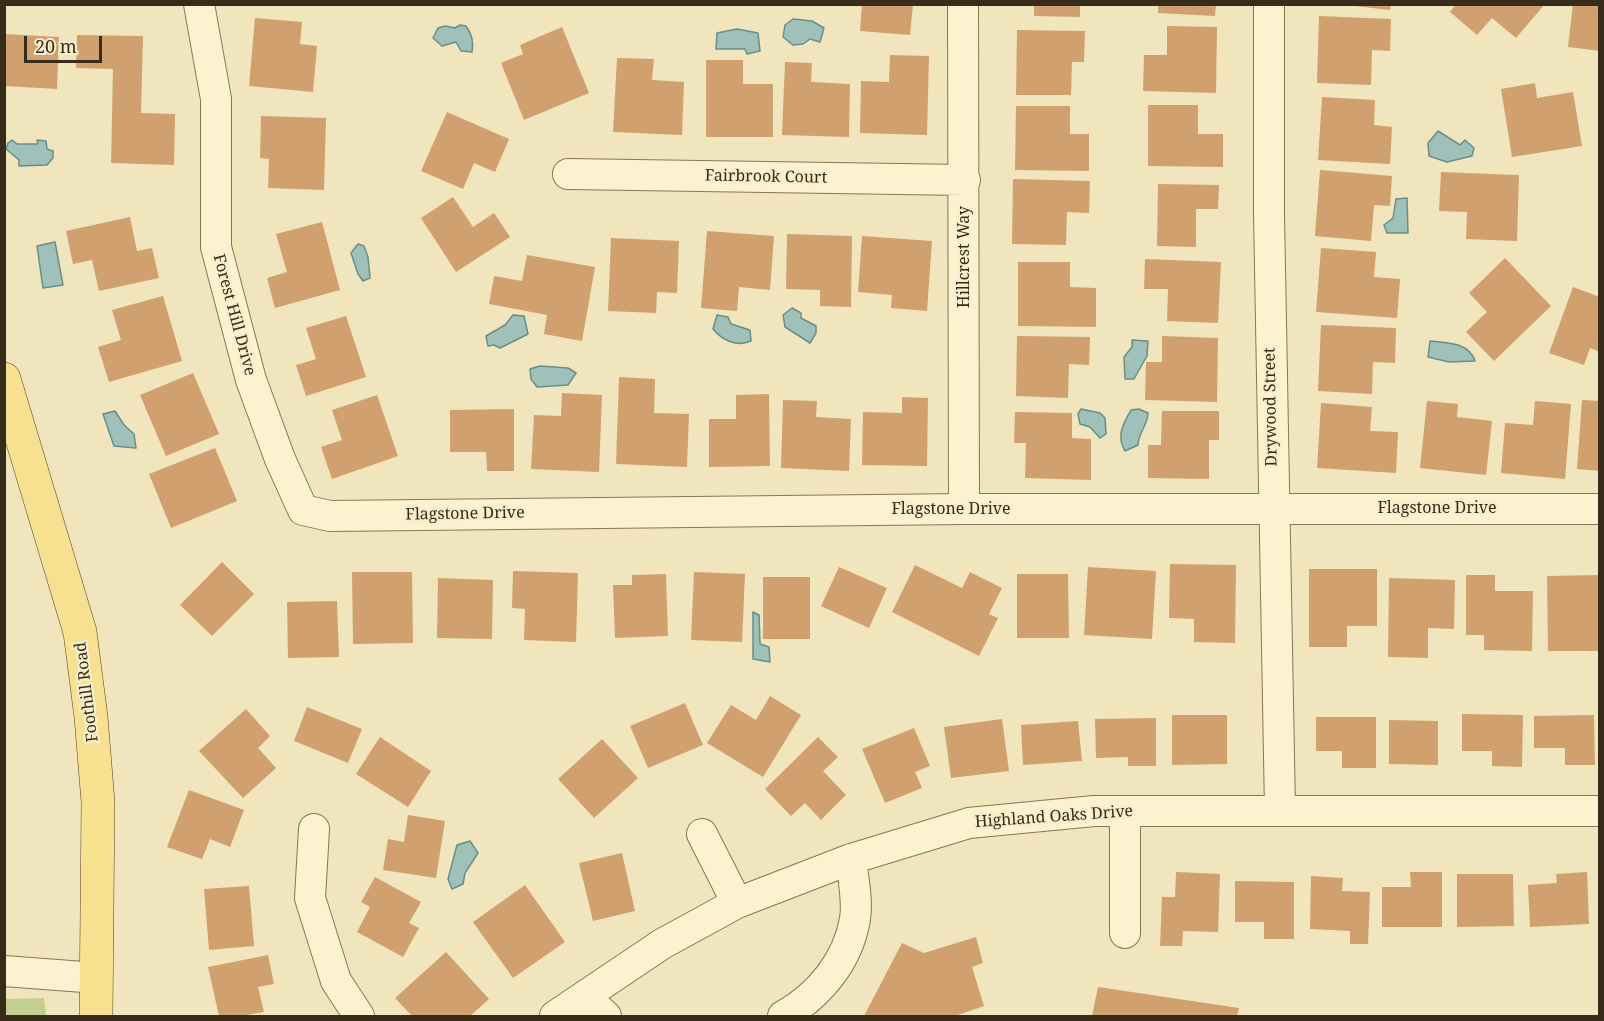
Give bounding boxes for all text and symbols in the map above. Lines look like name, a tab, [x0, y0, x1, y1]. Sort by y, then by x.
scale bar	[27, 24, 105, 62]
text: 20 m	[35, 34, 77, 58]
street label: Fairbrook Court	[705, 166, 827, 188]
street label: Hillcrest Way	[954, 206, 974, 308]
street label: Forest Hill Drive	[209, 252, 259, 378]
street label: Drywood Street	[1260, 347, 1282, 467]
street label: Flagstone Drive	[1377, 498, 1497, 518]
street label: Flagstone Drive	[891, 499, 1011, 519]
street label: Flagstone Drive	[405, 503, 525, 525]
street label: Foothill Road	[71, 641, 103, 743]
street label: Highland Oaks Drive	[974, 802, 1134, 832]

